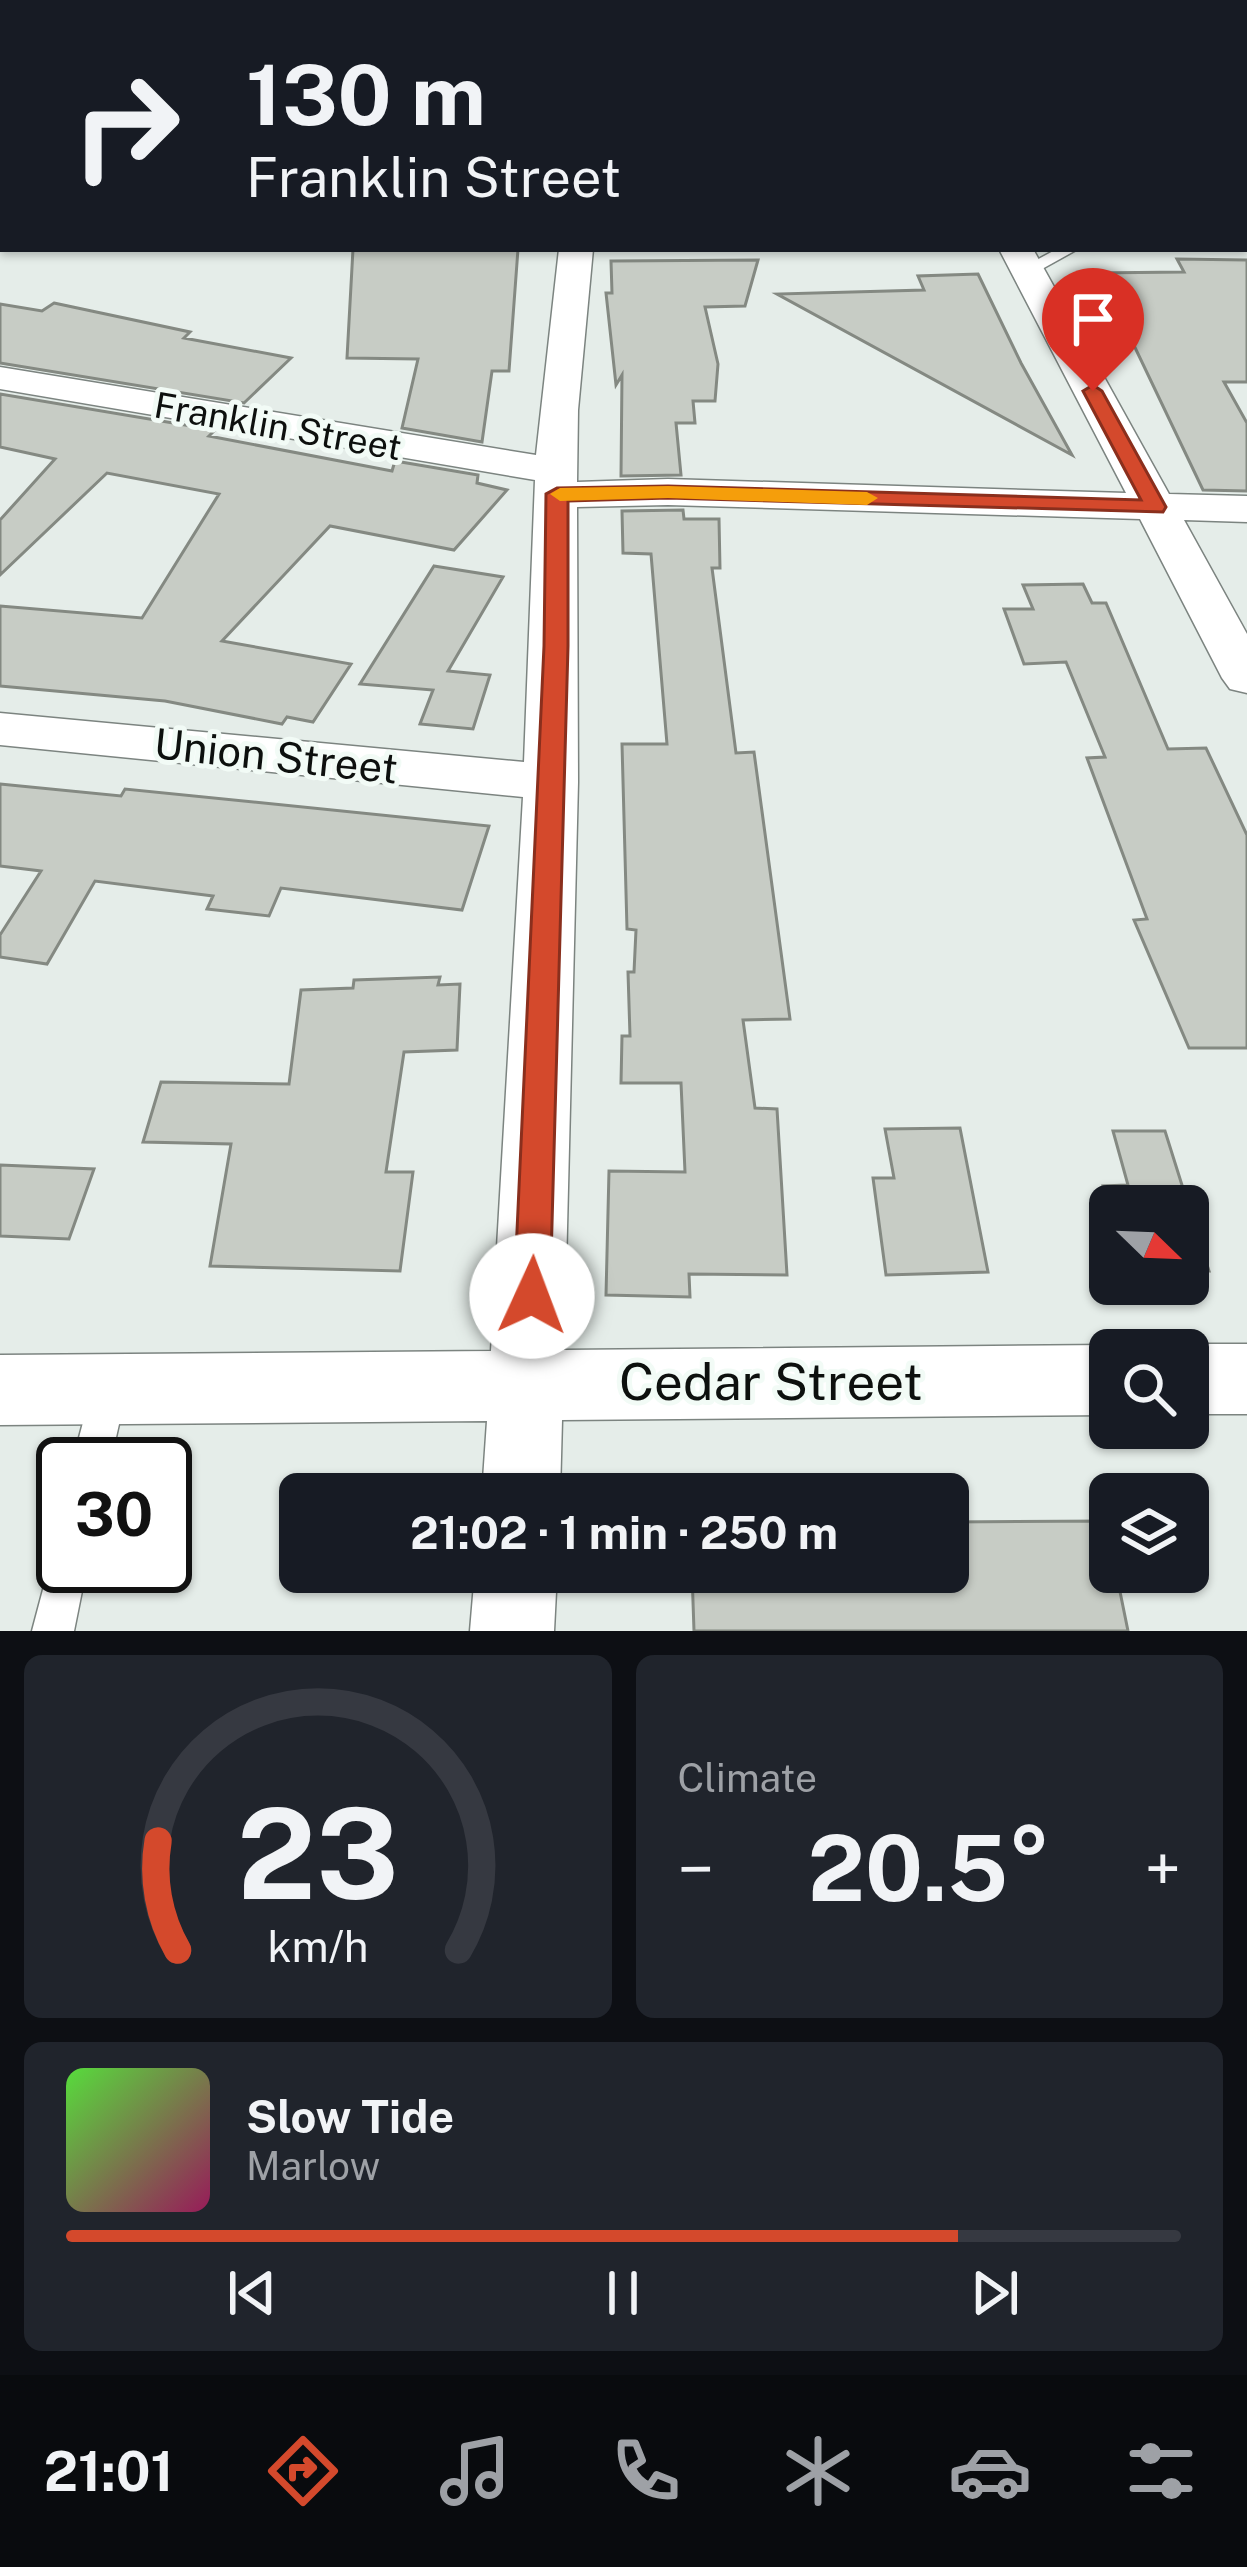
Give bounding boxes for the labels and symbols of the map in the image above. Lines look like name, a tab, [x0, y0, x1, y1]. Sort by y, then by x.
pin	[1042, 268, 1144, 391]
street label: Franklin Street	[151, 384, 405, 468]
street label: Union Street	[152, 718, 400, 793]
north arrow	[1089, 1185, 1209, 1305]
position arrow	[469, 1233, 595, 1359]
street label: Cedar Street	[619, 1352, 923, 1411]
speed limit sign: 30	[36, 1437, 192, 1593]

